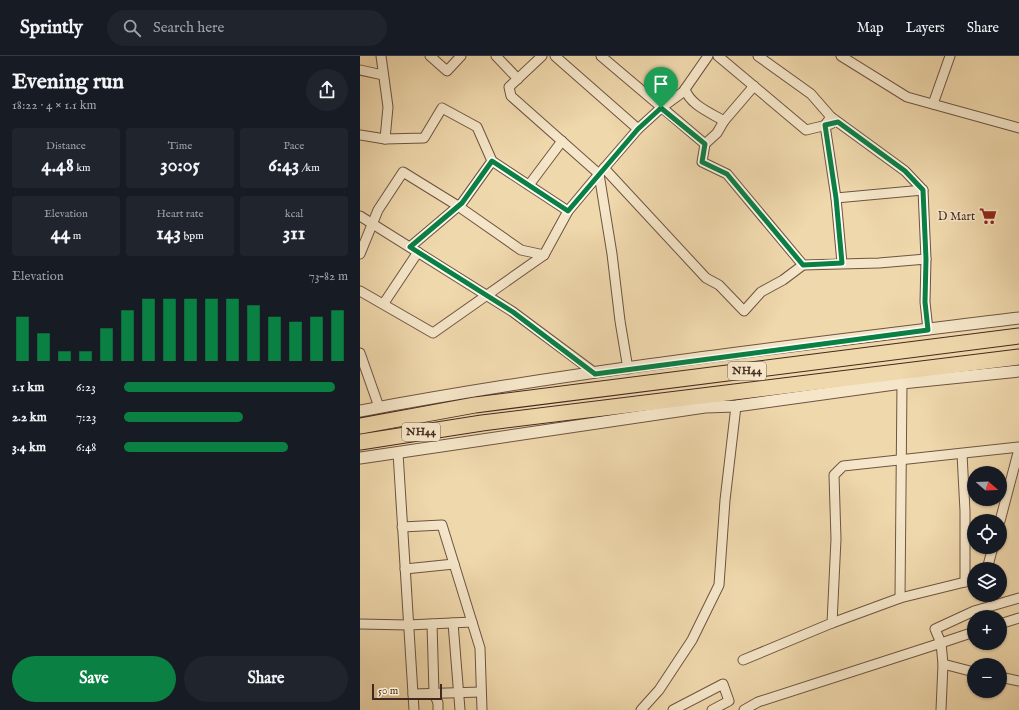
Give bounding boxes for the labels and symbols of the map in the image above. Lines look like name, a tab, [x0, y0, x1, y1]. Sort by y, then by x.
pin	[644, 67, 678, 108]
supermarket icon: D Mart	[978, 206, 998, 226]
place label: D Mart	[938, 209, 975, 224]
road number: NH44	[728, 362, 766, 380]
road number: NH44	[402, 423, 440, 441]
north arrow	[967, 466, 1007, 506]
scale bar	[372, 682, 442, 701]

